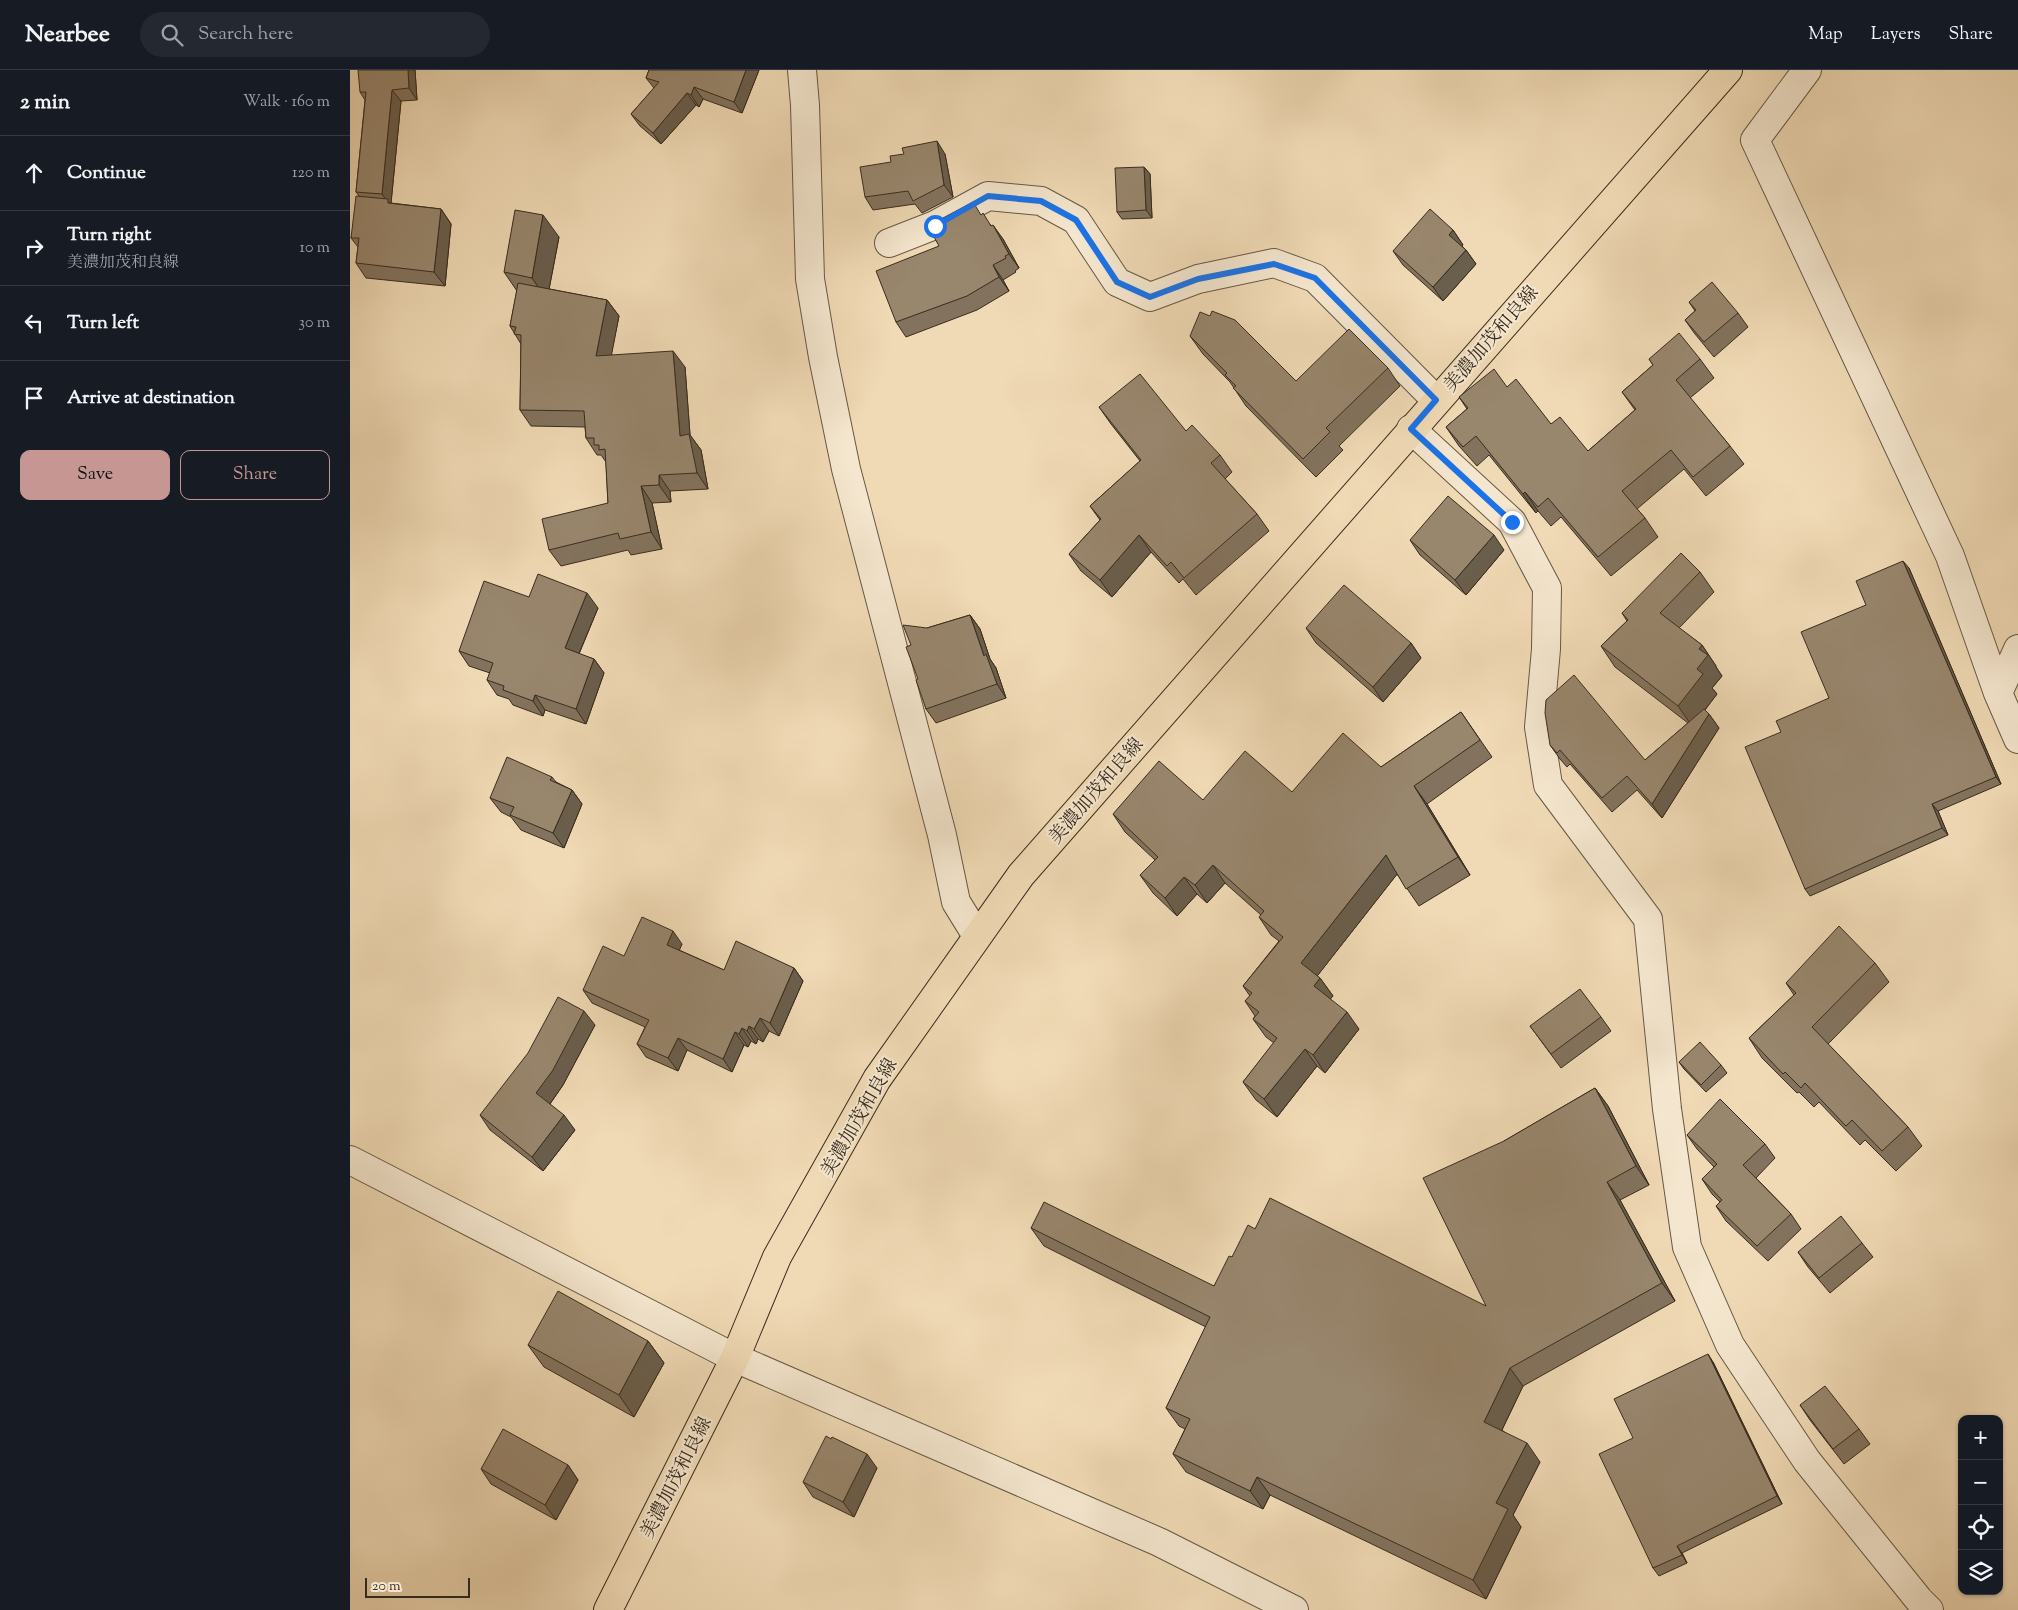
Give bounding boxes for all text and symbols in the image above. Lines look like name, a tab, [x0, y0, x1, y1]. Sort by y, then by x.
search box	[140, 12, 490, 57]
text: Nearbee	[25, 18, 110, 52]
icon: search	[158, 21, 186, 49]
text: Search here	[198, 21, 293, 48]
text: Map	[1808, 22, 1843, 48]
text: Layers	[1871, 22, 1921, 48]
text: Share	[1949, 22, 1993, 48]
text: 2 min	[20, 88, 70, 118]
text: Walk · 160 m	[243, 91, 330, 114]
icon: ahead	[20, 159, 48, 187]
text: Continue	[67, 160, 146, 187]
text: 120 m	[292, 162, 330, 185]
route start	[924, 215, 947, 238]
text: Turn right	[67, 222, 151, 249]
icon: right	[20, 234, 48, 262]
text: 10 m	[300, 237, 330, 260]
text: 美濃加茂和良線	[67, 252, 179, 275]
street label: 美濃加茂和良線	[1438, 281, 1546, 399]
icon: left	[20, 309, 48, 337]
text: Turn left	[67, 310, 139, 337]
text: 30 m	[299, 312, 330, 335]
icon: arrive	[20, 384, 48, 412]
text: Arrive at destination	[67, 385, 235, 412]
button: Save	[20, 450, 170, 500]
button: Share	[180, 450, 330, 500]
route end	[1501, 511, 1524, 534]
street label: 美濃加茂和良線	[1043, 733, 1151, 851]
street label: 美濃加茂和良線	[815, 1054, 905, 1183]
street label: 美濃加茂和良線	[635, 1413, 719, 1544]
map controls	[1958, 1415, 2003, 1595]
button: +	[1958, 1415, 2003, 1460]
button: −	[1958, 1460, 2003, 1505]
button: locate	[1958, 1505, 2003, 1550]
button: layers	[1958, 1550, 2003, 1595]
scale bar	[365, 1575, 470, 1598]
text: 20 m	[372, 1577, 401, 1597]

